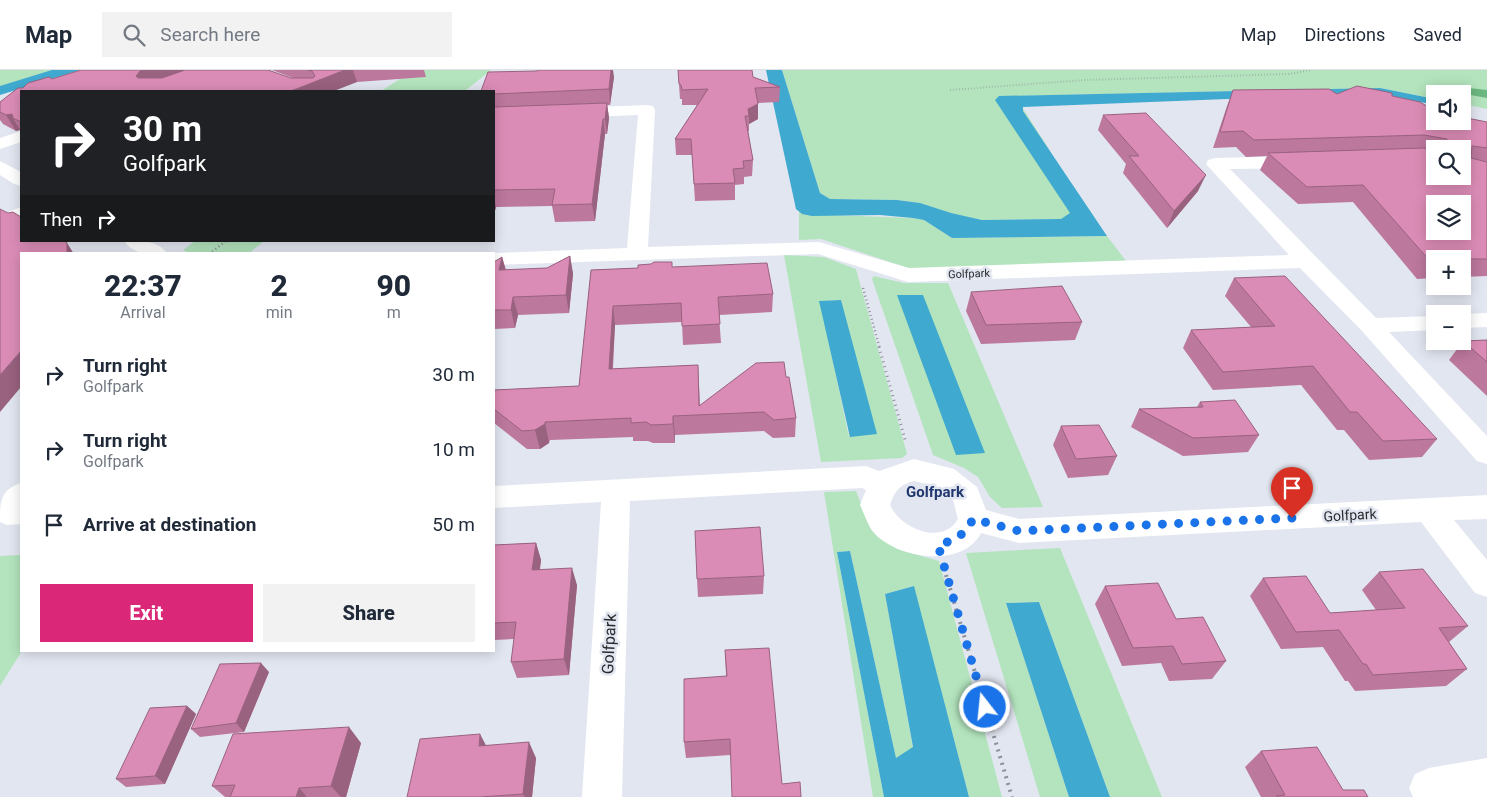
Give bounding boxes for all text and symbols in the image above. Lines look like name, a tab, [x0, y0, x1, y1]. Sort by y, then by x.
search box	[102, 12, 452, 57]
text: Map	[25, 21, 72, 49]
icon: search	[120, 21, 148, 49]
text: Search here	[160, 23, 260, 46]
text: Map	[1241, 24, 1276, 45]
text: Directions	[1304, 24, 1385, 45]
text: Saved	[1413, 24, 1462, 45]
map controls	[1426, 85, 1471, 350]
button: sound	[1426, 85, 1471, 130]
text: 30 m	[123, 109, 202, 150]
icon: right	[40, 110, 105, 175]
button: search	[1426, 140, 1471, 185]
text: Golfpark	[123, 151, 206, 176]
button: layers	[1426, 195, 1471, 240]
icon: right	[92, 205, 120, 233]
text: Then	[40, 208, 82, 231]
button: +	[1426, 250, 1471, 295]
street label: Golfpark	[948, 267, 990, 281]
text: 22:37	[104, 268, 182, 303]
text: 2	[271, 268, 288, 303]
text: 90	[376, 268, 411, 303]
text: Arrival	[120, 303, 166, 322]
text: min	[266, 303, 293, 322]
text: m	[387, 303, 401, 322]
button: −	[1426, 305, 1471, 350]
text: Turn right	[83, 354, 167, 377]
icon: right	[40, 361, 68, 389]
text: 30 m	[432, 363, 475, 386]
text: Golfpark	[83, 377, 144, 396]
text: Turn right	[83, 429, 167, 452]
icon: right	[40, 436, 68, 464]
text: 10 m	[432, 438, 475, 461]
text: Golfpark	[83, 452, 144, 471]
pin	[1271, 467, 1313, 518]
icon: arrive	[1278, 474, 1306, 502]
district label: Golfpark	[906, 483, 965, 501]
street label: Golfpark	[1323, 506, 1378, 524]
icon: arrive	[40, 511, 68, 539]
text: Arrive at destination	[83, 513, 256, 536]
text: 50 m	[432, 513, 475, 536]
button: Exit	[40, 584, 253, 642]
button: Share	[263, 584, 475, 642]
street label: Golfpark	[598, 612, 620, 675]
position arrow	[958, 680, 1010, 732]

